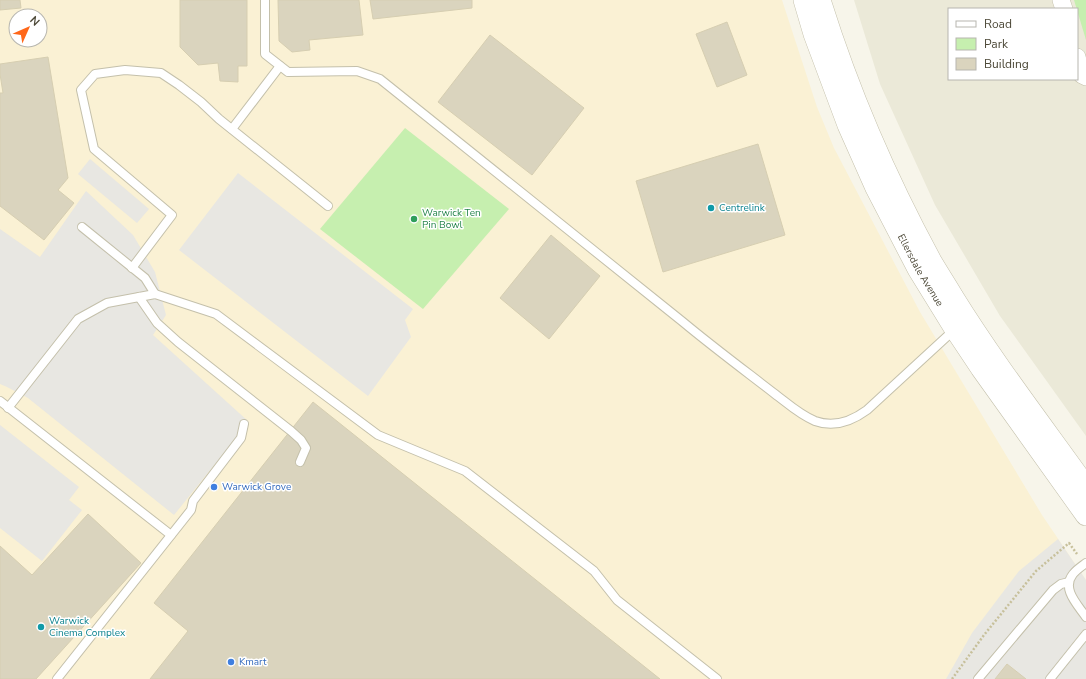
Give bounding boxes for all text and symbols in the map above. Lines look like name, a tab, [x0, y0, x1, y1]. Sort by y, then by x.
north arrow	[8, 8, 48, 48]
legend	[948, 8, 1078, 80]
text: N	[27, 13, 43, 29]
text: Road	[984, 16, 1012, 32]
text: Park	[984, 36, 1009, 52]
text: Building	[984, 56, 1029, 72]
place label: Centrelink	[719, 201, 766, 215]
marker: Centrelink	[706, 203, 716, 213]
place label: Warwick Ten Pin Bowl	[422, 206, 481, 232]
marker: Warwick Ten Pin Bowl	[409, 214, 419, 224]
street label: Ellersdale Avenue	[894, 232, 947, 309]
place label: Warwick Grove	[222, 480, 291, 494]
marker: Warwick Grove	[209, 482, 219, 492]
place label: Warwick Cinema Complex	[49, 614, 126, 640]
marker: Warwick Cinema Complex	[36, 622, 46, 632]
place label: Kmart	[239, 655, 267, 669]
marker: Kmart	[226, 657, 236, 667]

